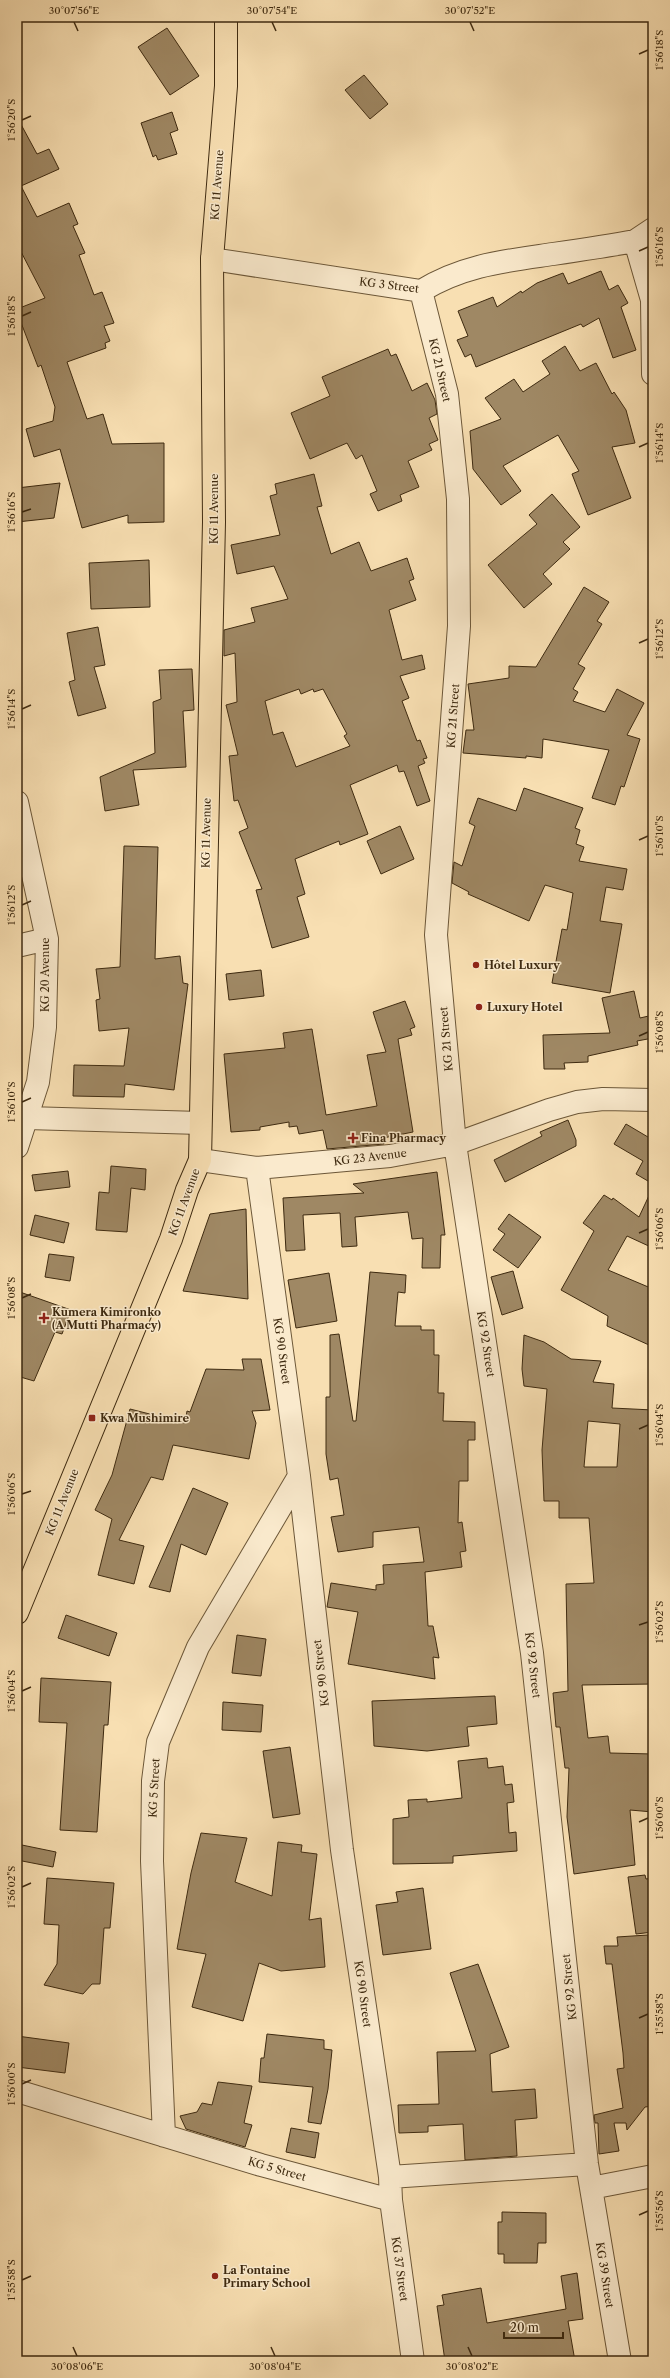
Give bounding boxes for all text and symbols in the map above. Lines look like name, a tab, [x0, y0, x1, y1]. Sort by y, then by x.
text: 30°07'56"E	[49, 4, 99, 17]
text: 30°07'54"E	[247, 4, 297, 17]
text: 30°07'52"E	[445, 4, 495, 17]
text: 1°56'18"S	[653, 30, 666, 70]
text: 1°56'20"S	[5, 99, 18, 141]
street label: KG 11 Avenue	[208, 149, 226, 221]
text: 1°56'16"S	[653, 227, 666, 267]
street label: KG 3 Street	[358, 274, 420, 296]
text: 1°56'18"S	[5, 296, 18, 336]
street label: KG 21 Street	[426, 337, 454, 403]
text: 1°56'14"S	[653, 423, 666, 463]
street label: KG 11 Avenue	[207, 474, 221, 544]
text: 1°56'16"S	[5, 492, 18, 532]
text: 1°56'12"S	[653, 619, 666, 659]
street label: KG 21 Street	[444, 683, 462, 749]
text: 1°56'14"S	[5, 689, 18, 729]
street label: KG 11 Avenue	[198, 798, 214, 868]
text: 1°56'10"S	[653, 816, 666, 856]
text: 1°56'12"S	[5, 885, 18, 925]
street label: KG 20 Avenue	[38, 938, 52, 1012]
place label: Hôtel Luxury	[484, 958, 560, 972]
marker: Hôtel Luxury	[471, 960, 481, 970]
place label: Luxury Hotel	[487, 1000, 563, 1014]
marker: Luxury Hotel	[474, 1002, 484, 1012]
street label: KG 21 Street	[436, 1006, 456, 1072]
text: 1°56'08"S	[653, 1011, 666, 1053]
text: 1°56'10"S	[5, 1082, 18, 1122]
place label: Fina Pharmacy	[361, 1131, 446, 1145]
marker: Fina Pharmacy	[348, 1133, 358, 1143]
street label: KG 23 Avenue	[333, 1146, 407, 1168]
street label: KG 11 Avenue	[165, 1166, 203, 1238]
text: 1°56'06"S	[653, 1208, 666, 1250]
text: 1°56'08"S	[5, 1277, 18, 1319]
place label: Kumera Kimironko (A Mutti Pharmacy)	[52, 1305, 161, 1332]
street label: KG 92 Street	[474, 1310, 498, 1378]
marker: Kumera Kimironko (A Mutti Pharmacy)	[39, 1313, 49, 1323]
street label: KG 90 Street	[270, 1317, 294, 1385]
text: 1°56'04"S	[653, 1404, 666, 1446]
place label: Kwa Mushimire	[100, 1411, 190, 1425]
marker: Kwa Mushimire	[87, 1413, 97, 1423]
street label: KG 11 Avenue	[42, 1467, 82, 1537]
text: 1°56'06"S	[5, 1473, 18, 1515]
text: 1°56'02"S	[653, 1601, 666, 1643]
street label: KG 92 Street	[522, 1631, 544, 1699]
street label: KG 90 Street	[310, 1639, 332, 1707]
text: 1°56'04"S	[5, 1670, 18, 1712]
street label: KG 5 Street	[145, 1758, 163, 1818]
text: 1°56'00"S	[653, 1796, 666, 1840]
text: 1°56'02"S	[5, 1866, 18, 1908]
street label: KG 92 Street	[559, 1953, 579, 2021]
street label: KG 90 Street	[351, 1960, 375, 2028]
text: 1°55'58"S	[653, 1993, 666, 2035]
text: 1°56'00"S	[5, 2062, 18, 2106]
street label: KG 5 Street	[246, 2154, 308, 2184]
text: 1°55'56"S	[653, 2190, 666, 2232]
street label: KG 37 Street	[389, 2236, 411, 2302]
street label: KG 39 Street	[593, 2241, 617, 2309]
text: 1°55'58"S	[5, 2259, 18, 2301]
place label: La Fontaine Primary School	[223, 2263, 310, 2290]
marker: La Fontaine Primary School	[210, 2271, 220, 2281]
scale bar	[504, 2314, 563, 2340]
text: 20 m	[510, 2320, 539, 2335]
text: 30°08'06"E	[51, 2360, 103, 2373]
text: 30°08'04"E	[249, 2360, 301, 2373]
text: 30°08'02"E	[446, 2360, 498, 2373]

